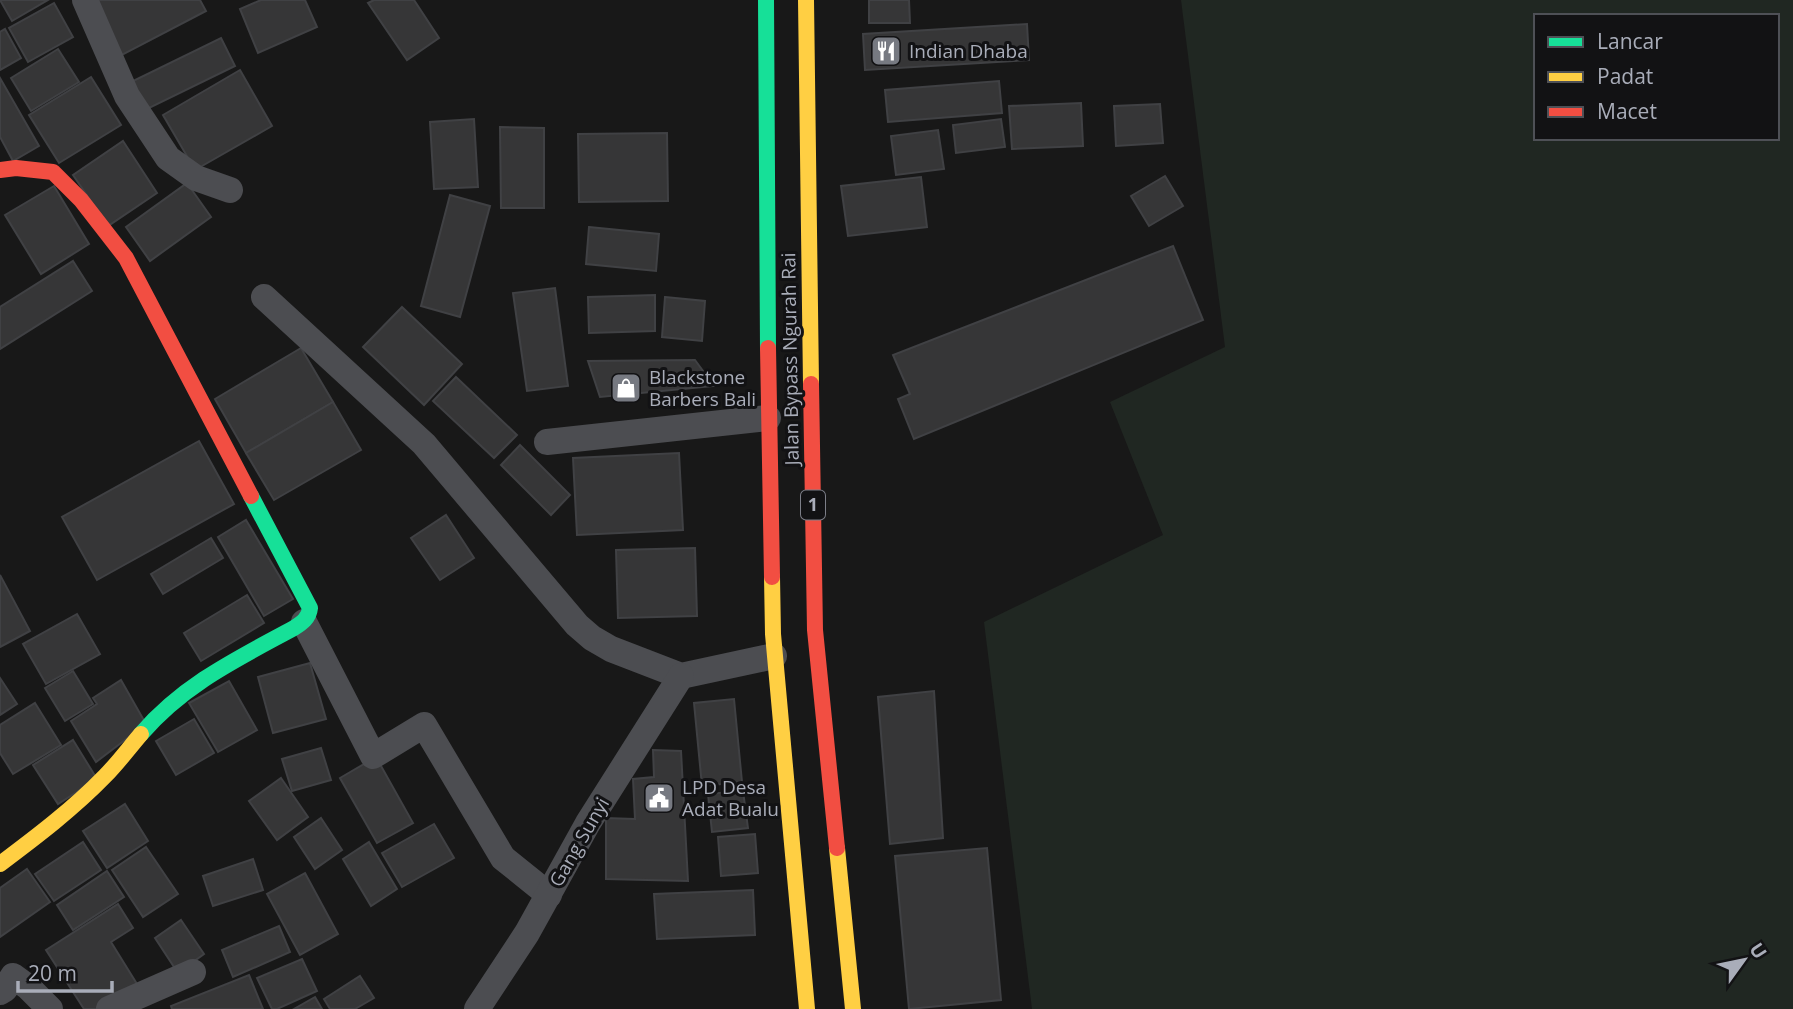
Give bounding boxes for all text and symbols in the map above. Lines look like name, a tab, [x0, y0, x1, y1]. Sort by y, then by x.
legend	[1534, 14, 1779, 140]
text: Lancar	[1597, 27, 1663, 55]
restaurant icon: Indian Dhaba	[869, 34, 903, 68]
place label: Indian Dhaba	[909, 38, 1028, 64]
text: Padat	[1597, 62, 1653, 90]
text: Macet	[1597, 97, 1657, 125]
street label: Jalan Bypass Ngurah Rai	[775, 252, 805, 468]
place label: Blackstone Barbers Bali	[649, 364, 756, 412]
shop icon: Blackstone Barbers Bali	[609, 371, 643, 405]
road number: 1	[801, 490, 825, 520]
place label: LPD Desa Adat Bualu	[682, 774, 779, 822]
public building icon: LPD Desa Adat Bualu	[642, 781, 676, 815]
street label: Gang Sunyi	[543, 792, 615, 892]
north arrow	[1709, 925, 1779, 995]
text: U	[1743, 938, 1773, 964]
scale bar	[18, 950, 112, 994]
text: 20 m	[28, 959, 77, 987]

